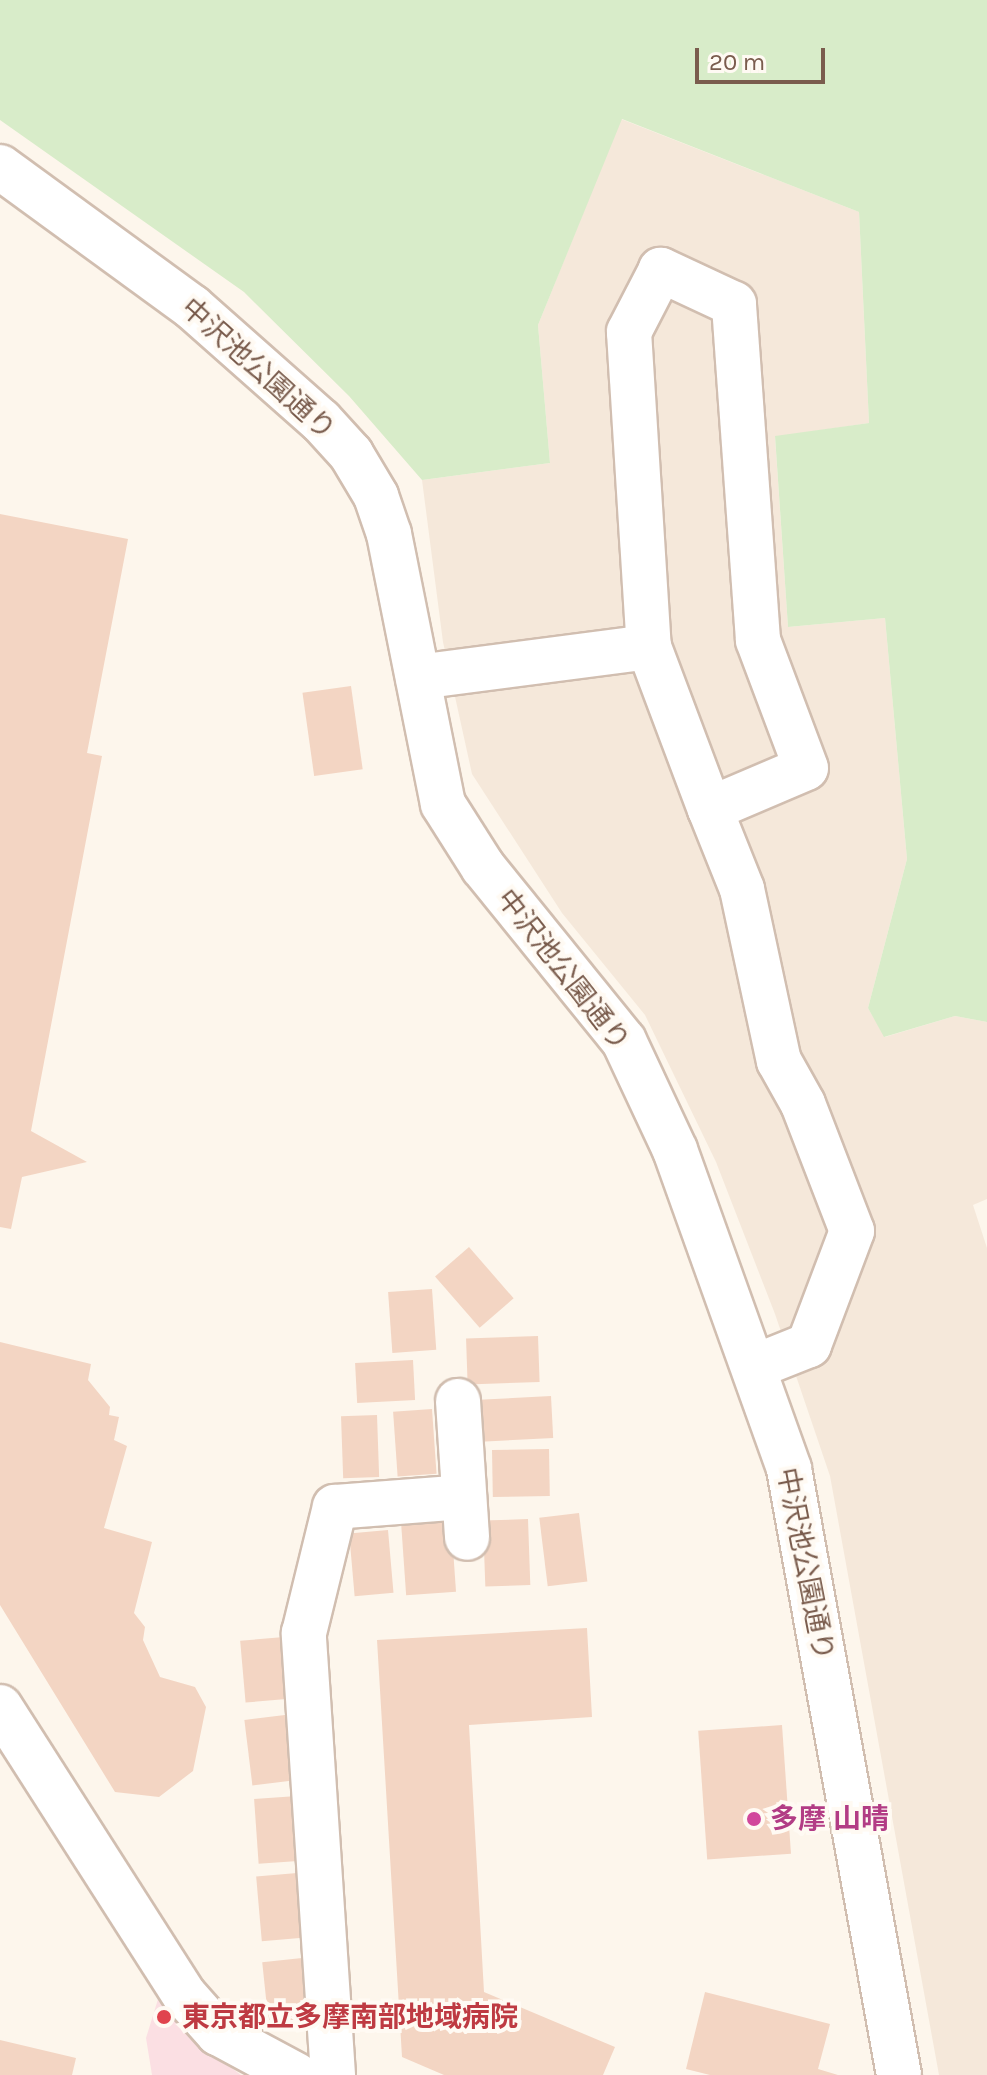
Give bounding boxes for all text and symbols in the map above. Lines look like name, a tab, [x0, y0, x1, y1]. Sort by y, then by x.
scale bar	[699, 32, 829, 82]
text: 20 m	[709, 48, 765, 76]
street label: 中沢池公園通り	[174, 291, 342, 447]
street label: 中沢池公園通り	[489, 882, 637, 1058]
street label: 中沢池公園通り	[770, 1465, 840, 1663]
place label: 多摩 山晴	[770, 1802, 889, 1836]
marker: 多摩 山晴	[745, 1810, 763, 1828]
place label: 東京都立多摩南部地域病院	[182, 2000, 518, 2034]
marker: 東京都立多摩南部地域病院	[153, 2006, 175, 2028]

